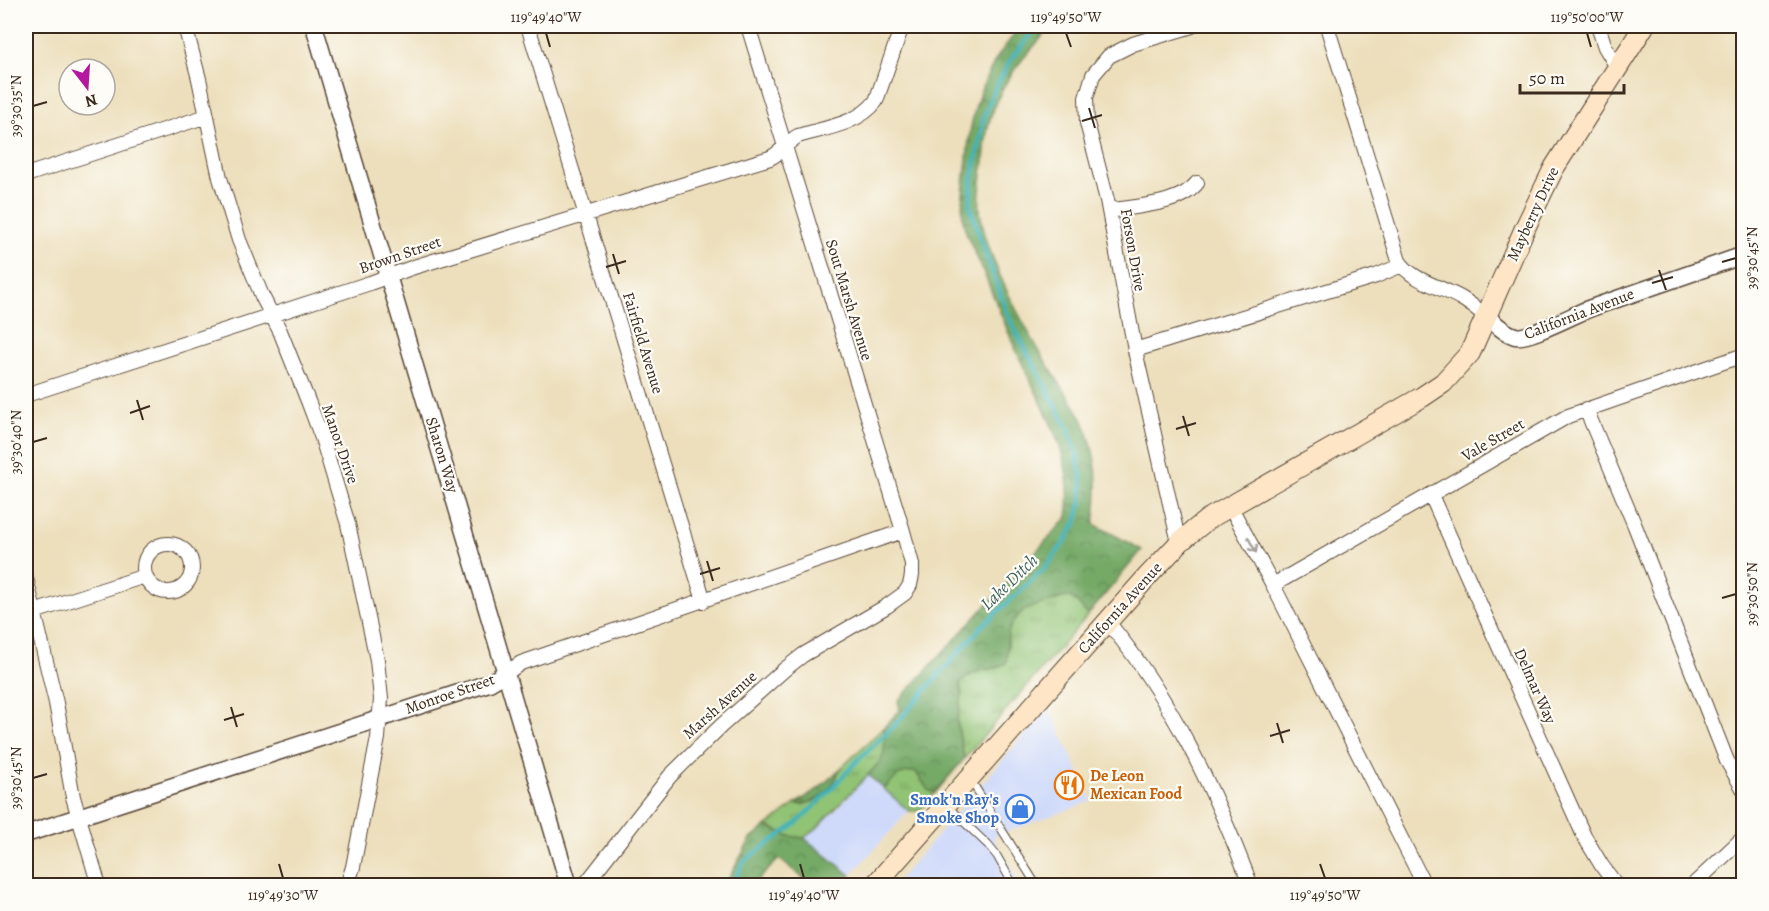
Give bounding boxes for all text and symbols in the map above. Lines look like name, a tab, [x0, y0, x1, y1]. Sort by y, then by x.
text: 119°49'40"W	[510, 7, 582, 27]
text: 119°49'50"W	[1031, 7, 1101, 27]
text: 119°50'00"W	[1550, 7, 1624, 27]
north arrow	[57, 57, 117, 117]
scale bar	[1520, 57, 1624, 95]
text: 50 m	[1529, 66, 1565, 90]
text: 39°30'35"N	[6, 75, 26, 137]
text: N	[82, 88, 100, 113]
street label: Mayberry Drive	[1502, 163, 1564, 265]
street label: Forson Drive	[1115, 207, 1151, 293]
text: 39°30'45"N	[1742, 226, 1762, 289]
street label: Brown Street	[356, 231, 444, 279]
street label: Sout Marsh Avenue	[820, 237, 878, 363]
street label: California Avenue	[1521, 283, 1637, 345]
street label: Fairfield Avenue	[617, 289, 669, 397]
street label: Manor Drive	[316, 401, 364, 487]
text: 39°30'40"N	[6, 410, 26, 474]
street label: Vale Street	[1457, 413, 1529, 467]
street label: Sharon Way	[420, 414, 464, 496]
one-way arrow	[1246, 536, 1258, 553]
water label: Lake Ditch	[975, 549, 1043, 615]
street label: California Avenue	[1073, 557, 1167, 659]
text: 39°30'50"N	[1742, 562, 1762, 626]
street label: Delmar Way	[1509, 645, 1562, 728]
street label: Marsh Avenue	[678, 666, 762, 744]
street label: Monroe Street	[402, 668, 498, 720]
text: 39°30'45"N	[6, 746, 26, 809]
place label: De Leon Mexican Food	[1090, 765, 1183, 805]
restaurant icon: De Leon Mexican Food	[1053, 769, 1085, 801]
place label: Smok'n Ray's Smoke Shop	[910, 789, 999, 829]
shop icon: Smok'n Ray's Smoke Shop	[1004, 793, 1036, 825]
text: 119°49'30"W	[248, 885, 318, 905]
text: 119°49'40"W	[768, 885, 840, 905]
text: 119°49'50"W	[1290, 885, 1360, 905]

